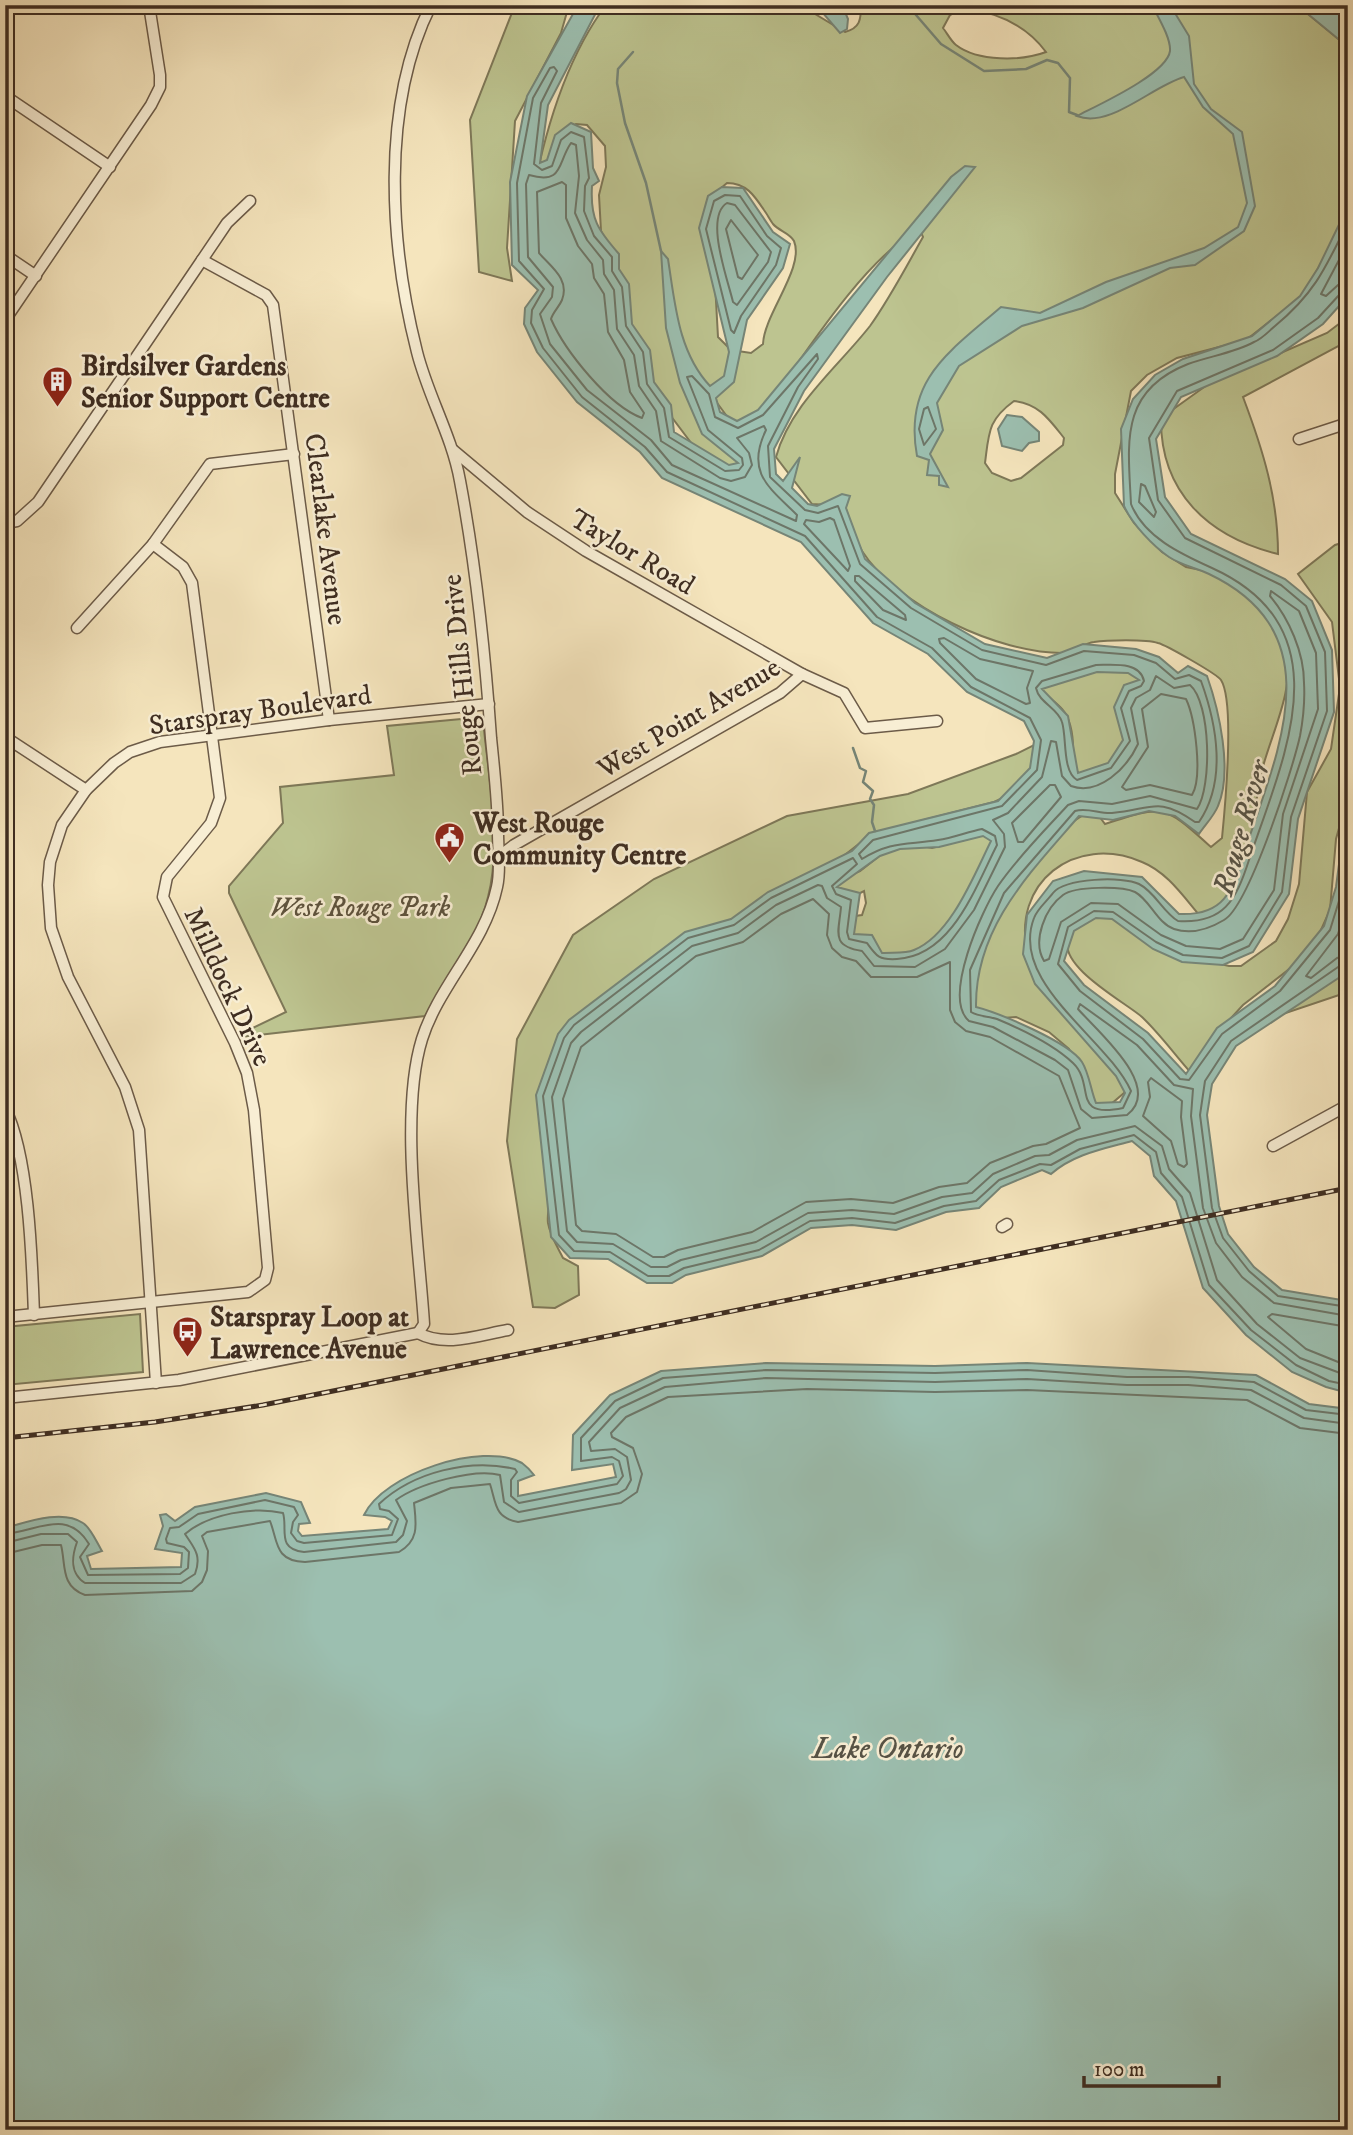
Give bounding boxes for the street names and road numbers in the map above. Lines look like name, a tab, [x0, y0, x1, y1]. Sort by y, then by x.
street label: Clearlake Avenue	[296, 431, 355, 627]
street label: Taylor Road	[563, 501, 701, 603]
street label: Rouge Hills Drive	[435, 573, 490, 777]
street label: West Point Avenue	[590, 650, 786, 787]
street label: Starspray Boulevard	[147, 678, 374, 743]
street label: Milldock Drive	[176, 902, 280, 1072]

